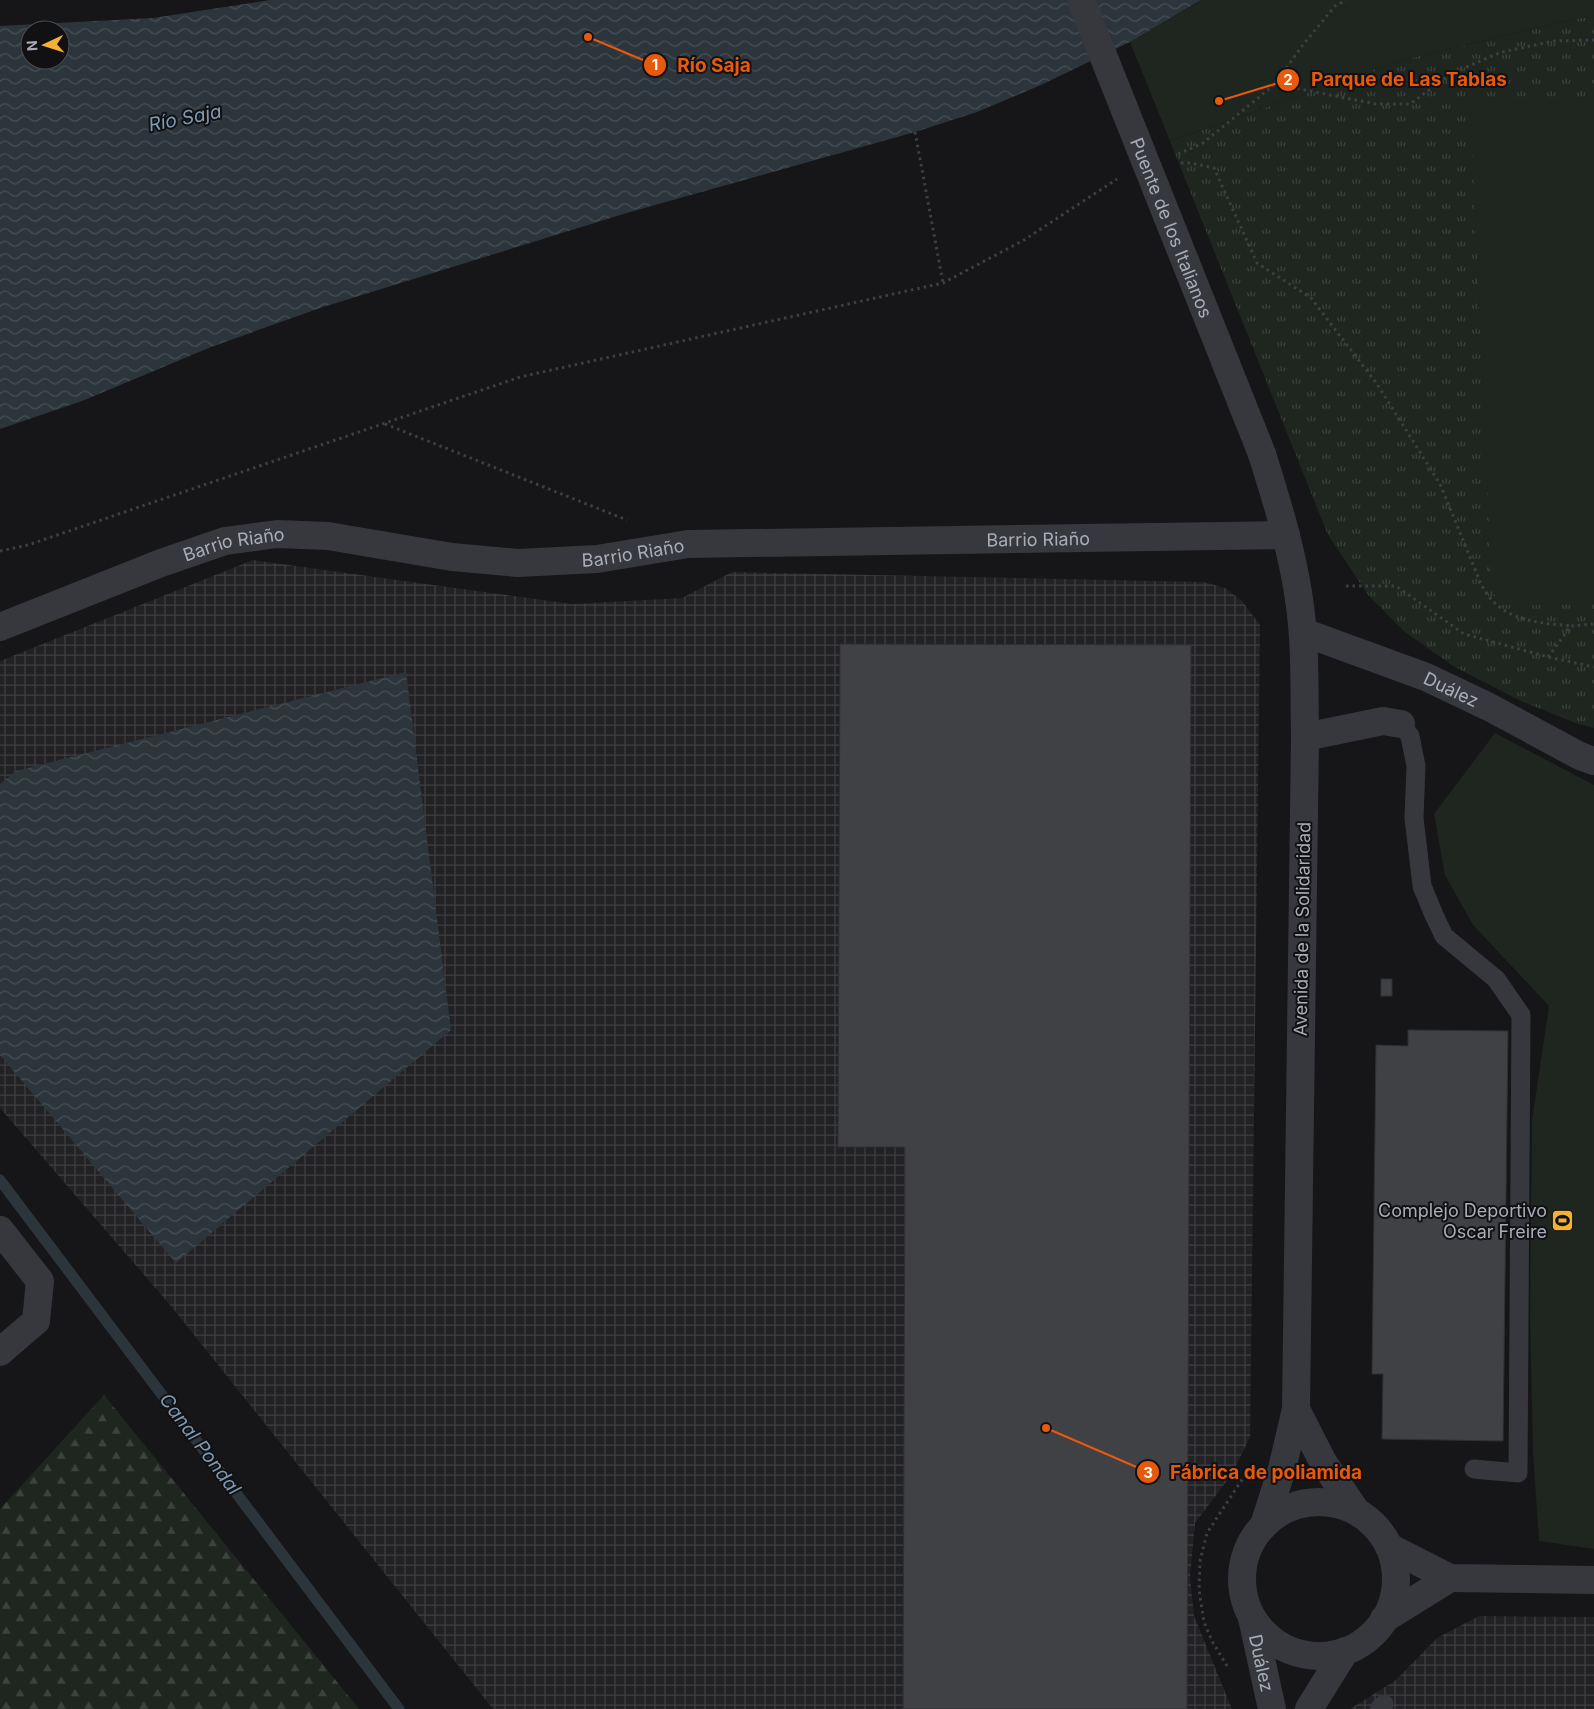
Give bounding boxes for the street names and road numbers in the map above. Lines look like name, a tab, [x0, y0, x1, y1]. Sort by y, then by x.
street label: Puente de los Italianos	[1126, 135, 1217, 321]
street label: Barrio Riaño	[180, 523, 285, 565]
street label: Barrio Riaño	[986, 527, 1090, 550]
street label: Barrio Riaño	[581, 534, 686, 570]
street label: Duález	[1420, 667, 1482, 711]
street label: Avenida de la Solidaridad	[1290, 822, 1314, 1036]
street label: Duález	[1245, 1632, 1278, 1694]

